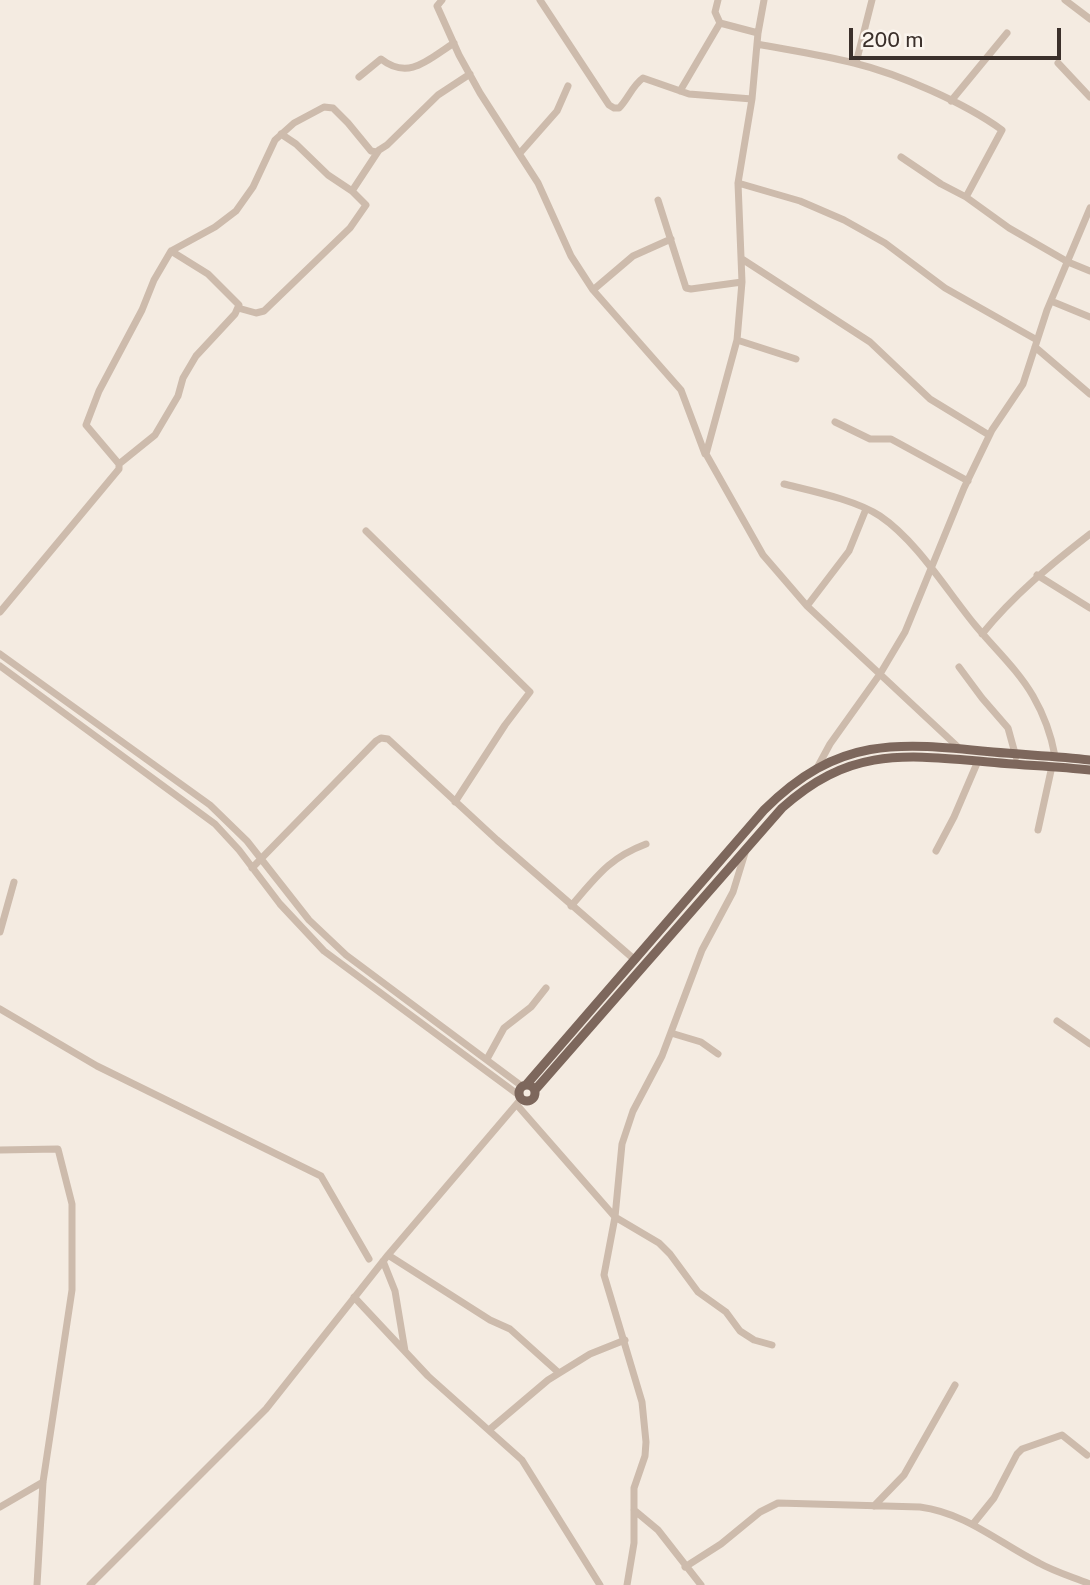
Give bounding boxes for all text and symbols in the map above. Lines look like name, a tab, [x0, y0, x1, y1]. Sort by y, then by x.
scale bar	[852, 14, 1064, 58]
text: 200 m	[862, 27, 923, 52]

